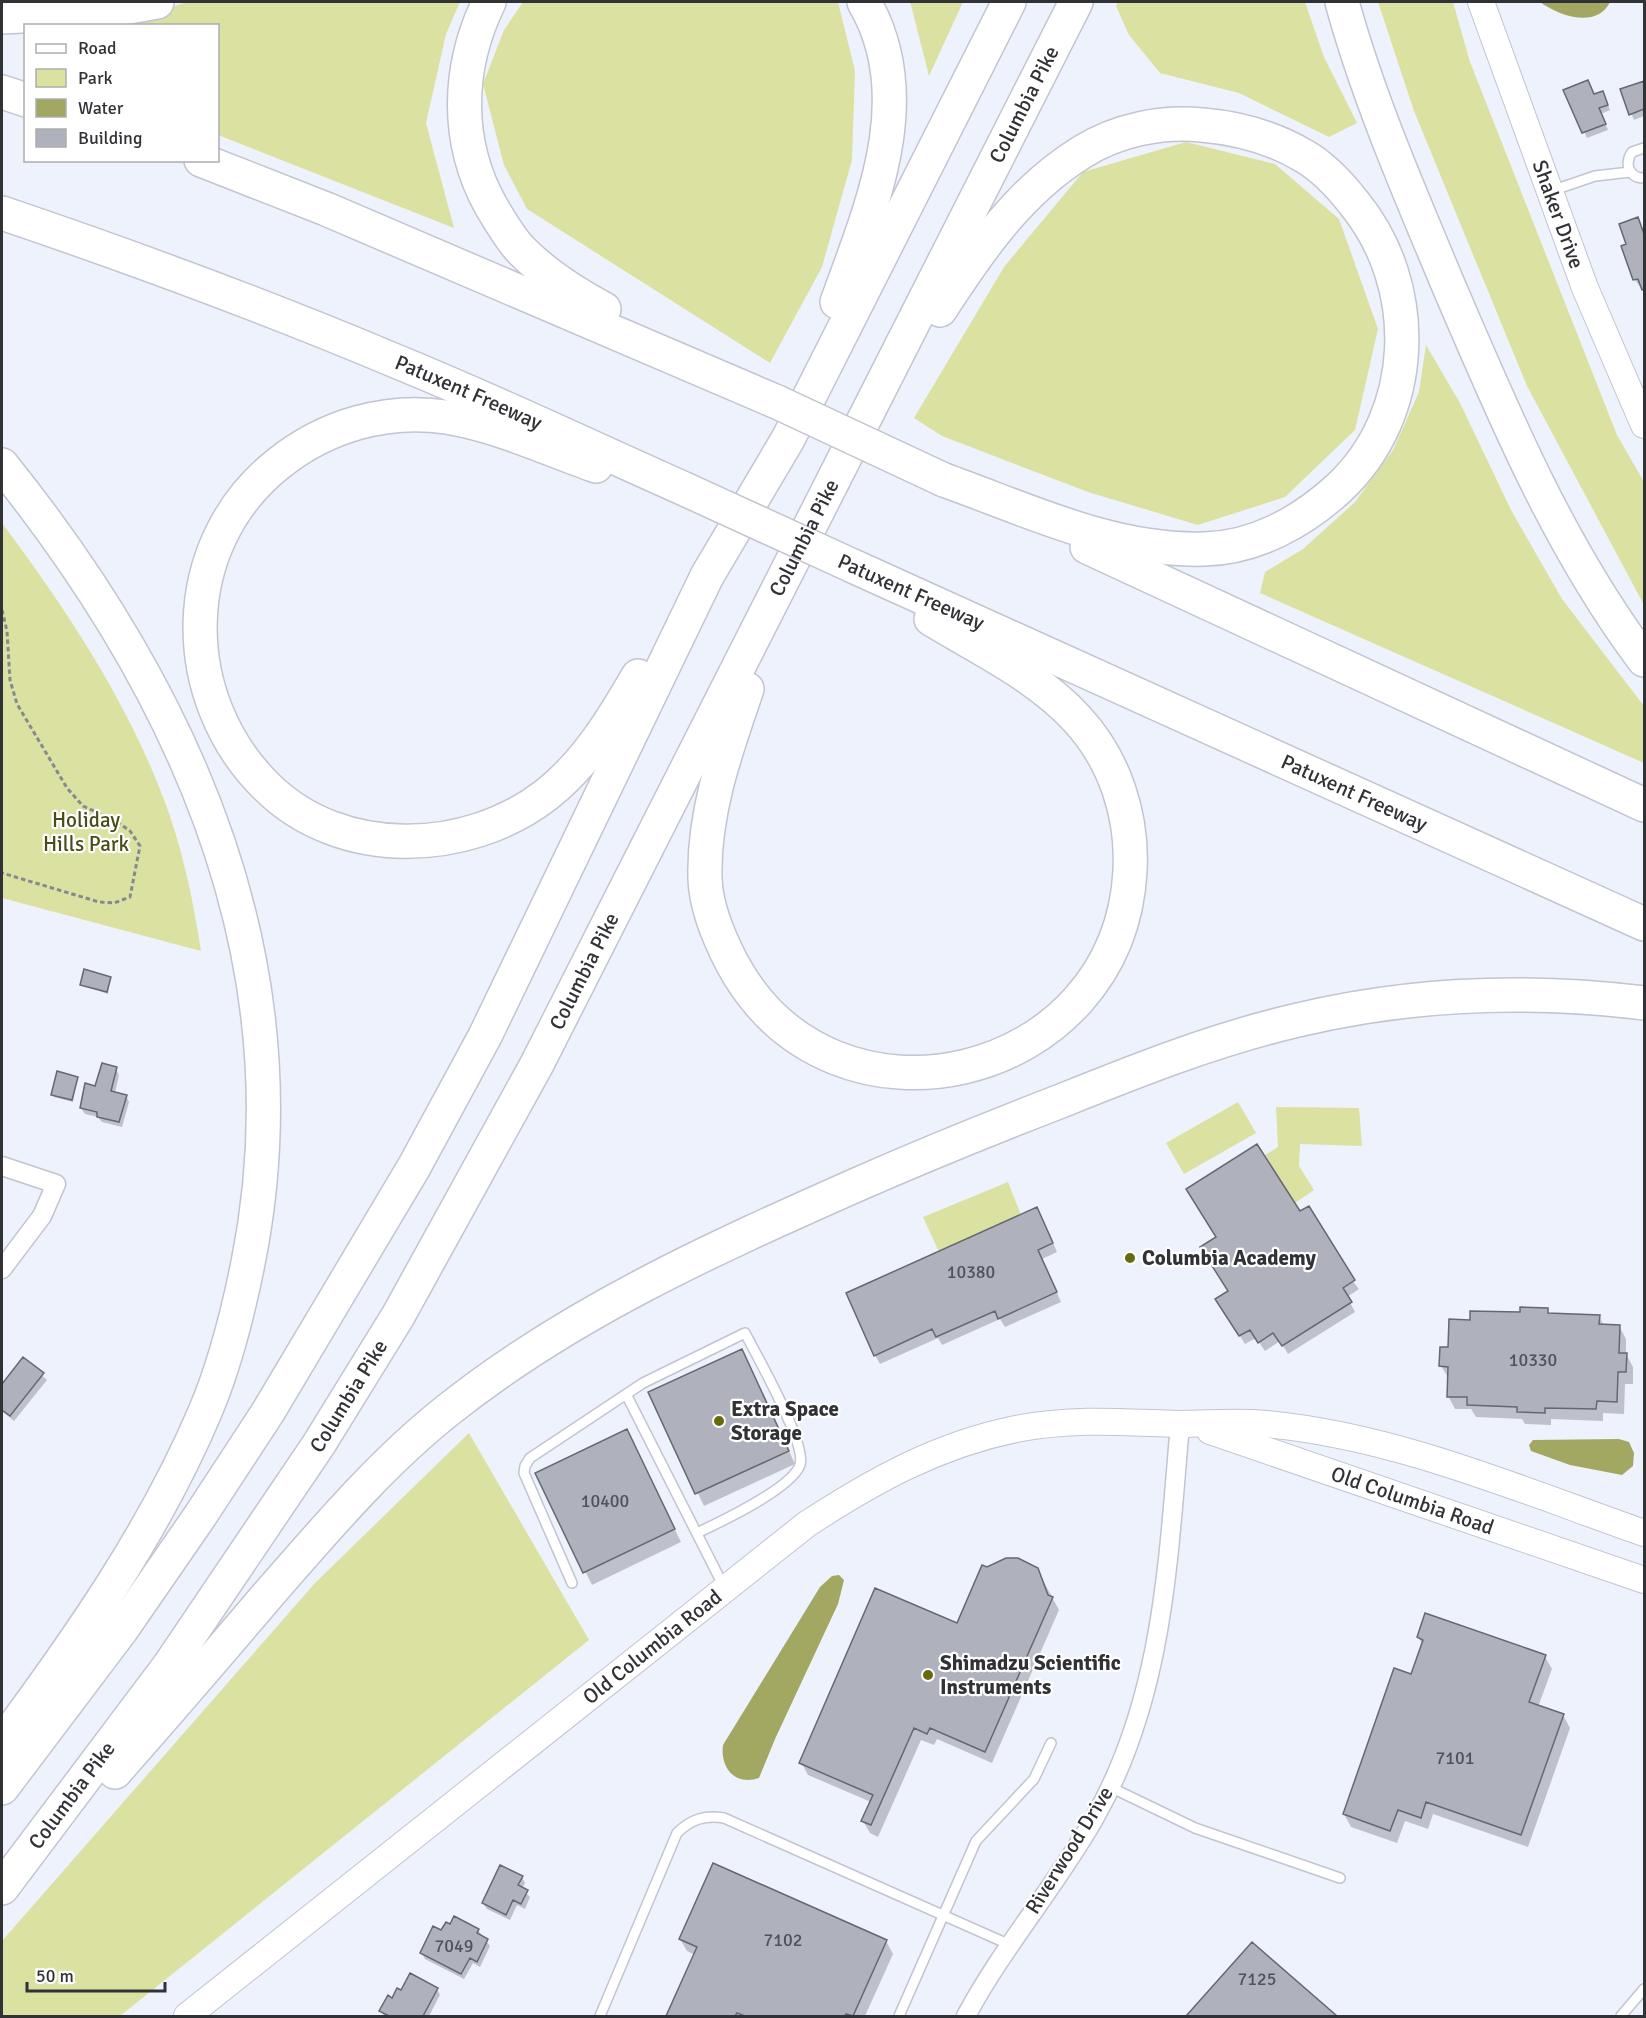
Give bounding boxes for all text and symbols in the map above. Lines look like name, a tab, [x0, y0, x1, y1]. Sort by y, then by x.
legend	[24, 24, 219, 162]
text: Road	[78, 37, 117, 59]
street label: Columbia Pike	[983, 42, 1065, 167]
text: Park	[78, 67, 113, 89]
text: Water	[78, 97, 124, 119]
text: Building	[78, 127, 142, 149]
street label: Shaker Drive	[1527, 156, 1590, 272]
street label: Patuxent Freeway	[391, 349, 546, 436]
street label: Columbia Pike	[764, 475, 845, 601]
street label: Patuxent Freeway	[834, 548, 988, 636]
street label: Patuxent Freeway	[1277, 749, 1432, 837]
park label: Holiday Hills Park	[43, 807, 130, 857]
street label: Columbia Pike	[544, 908, 625, 1034]
place label: Columbia Academy	[1142, 1245, 1317, 1271]
marker: Columbia Academy	[1123, 1251, 1137, 1265]
house number: 10380	[947, 1261, 995, 1283]
street label: Columbia Pike	[304, 1335, 393, 1458]
house number: 10330	[1509, 1349, 1557, 1371]
place label: Extra Space Storage	[731, 1396, 839, 1446]
marker: Extra Space Storage	[712, 1414, 726, 1428]
street label: Old Columbia Road	[1328, 1461, 1497, 1540]
house number: 10400	[581, 1490, 629, 1512]
street label: Old Columbia Road	[578, 1584, 727, 1710]
place label: Shimadzu Scientific Instruments	[940, 1650, 1121, 1700]
marker: Shimadzu Scientific Instruments	[921, 1668, 935, 1682]
street label: Columbia Pike	[23, 1736, 121, 1854]
house number: 7101	[1436, 1747, 1474, 1769]
street label: Riverwood Drive	[1019, 1781, 1119, 1919]
house number: 7102	[764, 1929, 802, 1951]
house number: 7049	[435, 1935, 473, 1957]
scale bar	[27, 1955, 165, 1993]
text: 50 m	[36, 1965, 74, 1987]
house number: 7125	[1238, 1968, 1276, 1990]

